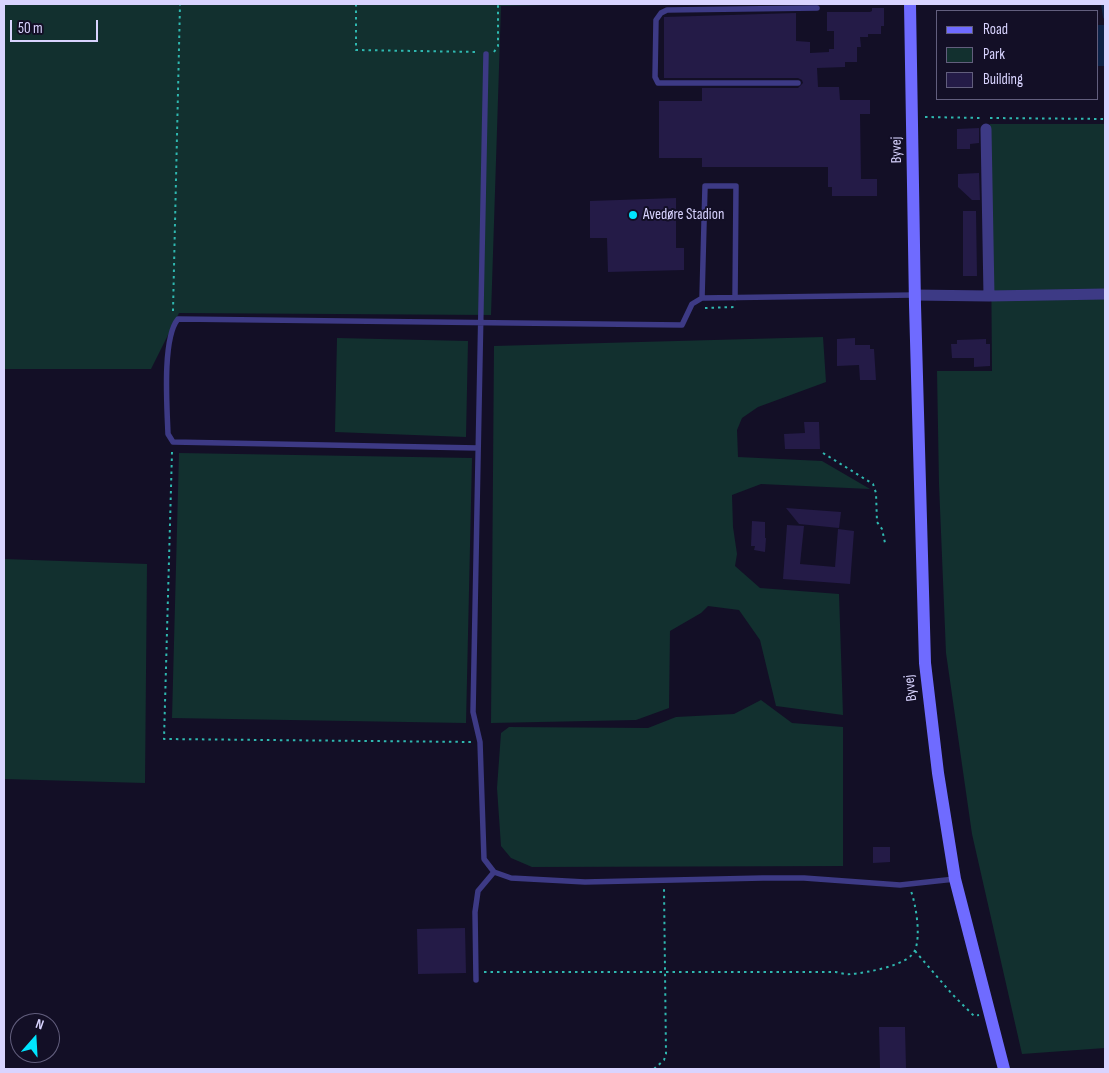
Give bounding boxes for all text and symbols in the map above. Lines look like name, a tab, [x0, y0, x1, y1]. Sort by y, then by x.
scale bar	[12, 10, 100, 42]
legend	[936, 10, 1099, 100]
text: 50 m	[18, 19, 43, 38]
text: Road	[983, 20, 1008, 39]
text: Park	[983, 45, 1005, 64]
text: Building	[983, 70, 1023, 89]
street label: Byvej	[888, 136, 906, 164]
place label: Avedøre Stadion	[643, 206, 724, 224]
marker: Avedøre Stadion	[627, 209, 639, 221]
street label: Byvej	[900, 674, 922, 702]
north arrow	[10, 1013, 60, 1063]
text: N	[33, 1015, 46, 1034]

